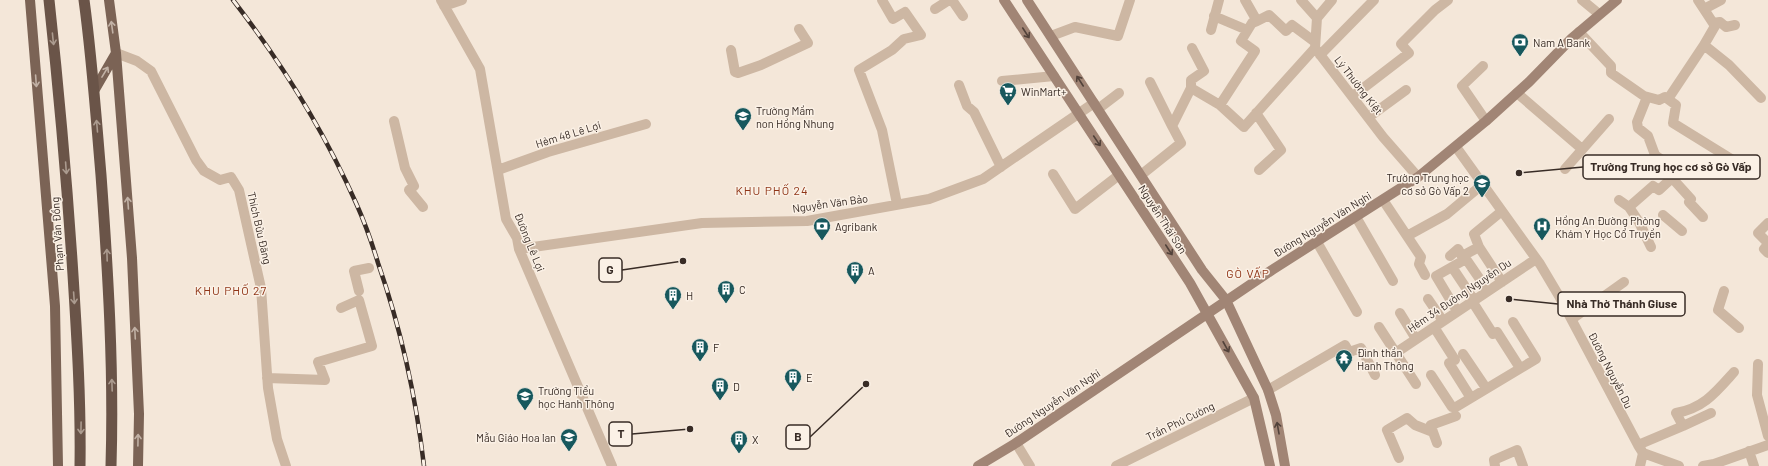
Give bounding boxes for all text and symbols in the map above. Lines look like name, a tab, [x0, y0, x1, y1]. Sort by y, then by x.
one-way arrow	[108, 21, 116, 34]
one-way arrow	[1022, 27, 1030, 38]
one-way arrow	[49, 32, 57, 45]
bank icon: Nam A Bank	[1510, 32, 1530, 57]
place label: Nam A Bank	[1533, 36, 1591, 49]
street label: Lý Thường Kiệt	[1332, 53, 1386, 117]
one-way arrow	[102, 66, 110, 78]
one-way arrow	[33, 74, 40, 87]
one-way arrow	[1076, 76, 1084, 87]
supermarket icon: WinMart+	[998, 81, 1018, 106]
place label: WinMart+	[1021, 85, 1067, 98]
place label: Trường Mầm non Hồng Nhung	[756, 104, 834, 130]
school or university icon: Trường Mầm non Hồng Nhung	[733, 106, 753, 131]
street label: Hẻm 48 Lê Lợi	[534, 118, 602, 150]
one-way arrow	[93, 120, 100, 133]
one-way arrow	[1093, 136, 1101, 147]
callout: Trường Trung học cơ sở Gò Vấp	[1583, 155, 1760, 179]
text: Trường Trung học cơ sở Gò Vấp	[1590, 159, 1752, 173]
one-way arrow	[62, 161, 69, 174]
place label: Trường Trung học cơ sở Gò Vấp 2	[1386, 171, 1469, 197]
school or university icon: Trường Trung học cơ sở Gò Vấp 2	[1472, 173, 1492, 198]
street label: Nguyễn Thái Sơn	[1136, 182, 1190, 256]
district label: KHU PHỐ 24	[735, 183, 809, 197]
street label: Đường Nguyễn Văn Nghi	[1271, 188, 1374, 259]
street label: Thích Bửu Đăng	[245, 190, 275, 266]
street label: Nguyễn Văn Bảo	[791, 191, 869, 215]
street label: Phạm Văn Đồng	[48, 196, 66, 271]
one-way arrow	[124, 197, 131, 210]
street label: Đường Lê Lợi	[512, 211, 548, 274]
place label: Hồng An Đường Phòng Khám Y Học Cổ Truyền	[1555, 214, 1661, 240]
bank icon: Agribank	[812, 216, 832, 241]
hospital icon: Hồng An Đường Phòng Khám Y Học Cổ Truyền	[1532, 216, 1552, 241]
place label: Agribank	[835, 220, 878, 233]
one-way arrow	[1165, 244, 1173, 256]
one-way arrow	[103, 249, 110, 262]
street label: Hẻm 34 Đường Nguyễn Du	[1405, 255, 1513, 335]
callout: G	[599, 258, 622, 282]
building icon: A	[845, 260, 865, 285]
text: G	[606, 262, 614, 276]
place label: A	[868, 264, 875, 277]
district label: GÒ VẤP	[1226, 266, 1270, 280]
building icon: C	[716, 279, 736, 304]
district label: KHU PHỐ 27	[195, 283, 267, 297]
place label: C	[739, 283, 746, 296]
building icon: H	[663, 285, 683, 310]
place label: H	[686, 289, 693, 302]
one-way arrow	[71, 291, 78, 304]
callout: Nhà Thờ Thánh Giuse	[1558, 292, 1685, 316]
text: Nhà Thờ Thánh Giuse	[1567, 296, 1678, 310]
one-way arrow	[131, 327, 139, 340]
street label: Đường Nguyễn Du	[1586, 330, 1636, 410]
building icon: F	[690, 337, 710, 362]
place label: F	[713, 341, 719, 354]
one-way arrow	[1223, 341, 1231, 353]
place label: Đình thần Hanh Thông	[1357, 346, 1414, 372]
temple icon: Đình thần Hanh Thông	[1334, 348, 1354, 373]
street label: Đường Nguyễn Văn Nghi	[1002, 366, 1103, 440]
building icon: E	[783, 367, 803, 392]
place label: E	[806, 371, 813, 384]
building icon: D	[710, 376, 730, 401]
one-way arrow	[108, 379, 116, 392]
place label: D	[733, 380, 740, 393]
place label: Trường Tiểu học Hanh Thông	[538, 384, 614, 410]
school or university icon: Trường Tiểu học Hanh Thông	[515, 386, 535, 411]
street label: Trần Phú Cường	[1144, 399, 1216, 443]
one-way arrow	[77, 421, 84, 434]
callout: T	[609, 422, 632, 446]
one-way arrow	[1274, 422, 1282, 435]
callout: B	[786, 425, 810, 449]
text: T	[617, 426, 625, 440]
school or university icon: Mẫu Giáo Hoa lan	[559, 427, 579, 452]
building icon: X	[729, 429, 749, 454]
text: B	[794, 429, 802, 443]
place label: Mẫu Giáo Hoa lan	[476, 431, 556, 444]
place label: X	[752, 433, 759, 446]
one-way arrow	[134, 434, 142, 447]

